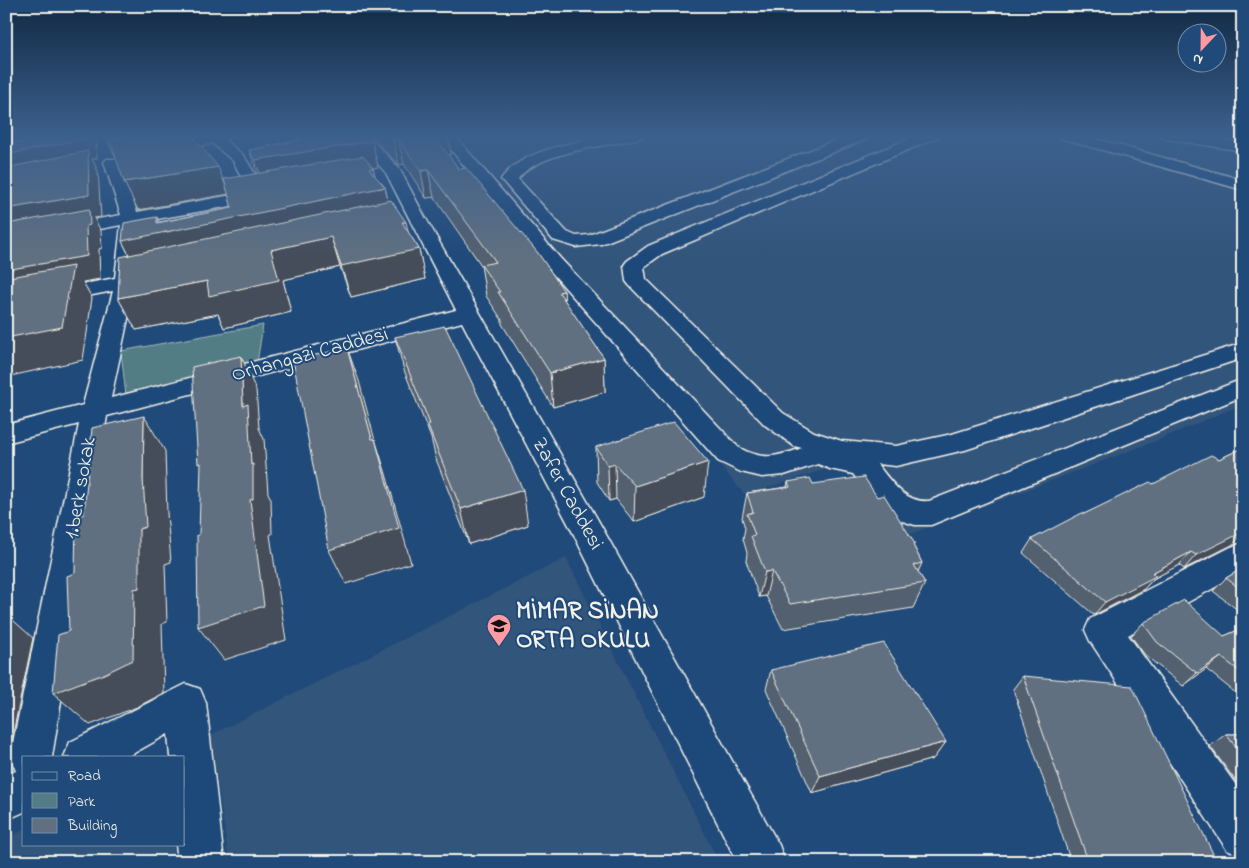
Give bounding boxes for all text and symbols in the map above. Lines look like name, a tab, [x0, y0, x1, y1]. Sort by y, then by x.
north arrow	[1176, 22, 1226, 72]
text: N	[1189, 47, 1206, 70]
street label: Orhangazi Caddesi	[228, 320, 392, 392]
street label: Zafer Caddesi	[524, 432, 610, 556]
street label: 1.berk sokak	[57, 434, 105, 541]
place label: MİMAR SİNAN ORTA OKULU	[516, 594, 659, 659]
school or university icon: MİMAR SİNAN ORTA OKULU	[486, 613, 512, 647]
legend	[22, 756, 185, 846]
text: Road	[68, 765, 101, 787]
text: Park	[68, 791, 96, 813]
text: Building	[67, 815, 117, 838]

